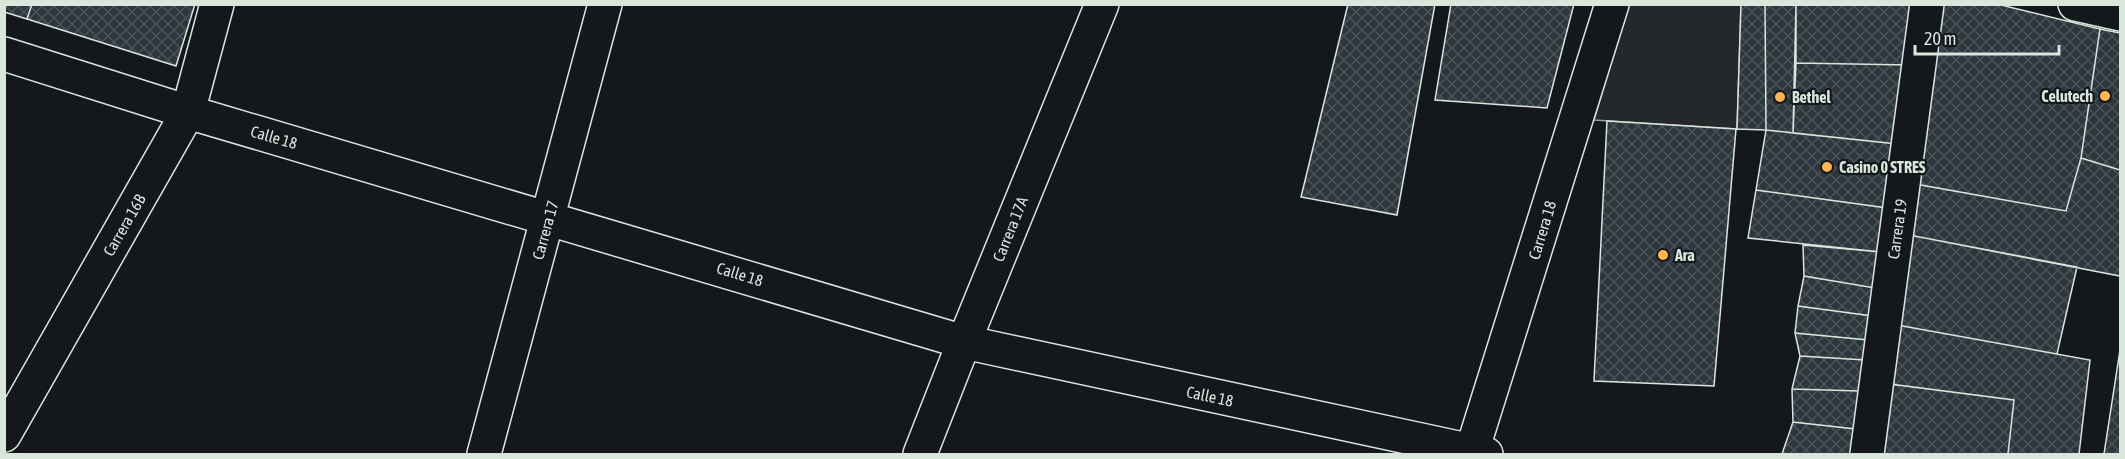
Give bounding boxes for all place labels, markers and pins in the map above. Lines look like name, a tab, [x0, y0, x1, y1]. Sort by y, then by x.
place label: Celutech	[2041, 87, 2093, 105]
place label: Bethel	[1792, 88, 1831, 106]
marker: Celutech	[2098, 89, 2112, 103]
marker: Bethel	[1773, 90, 1787, 104]
place label: Casino 0 STRES	[1839, 158, 1926, 176]
marker: Casino 0 STRES	[1820, 160, 1834, 174]
place label: Ara	[1674, 246, 1695, 264]
marker: Ara	[1656, 248, 1670, 262]

